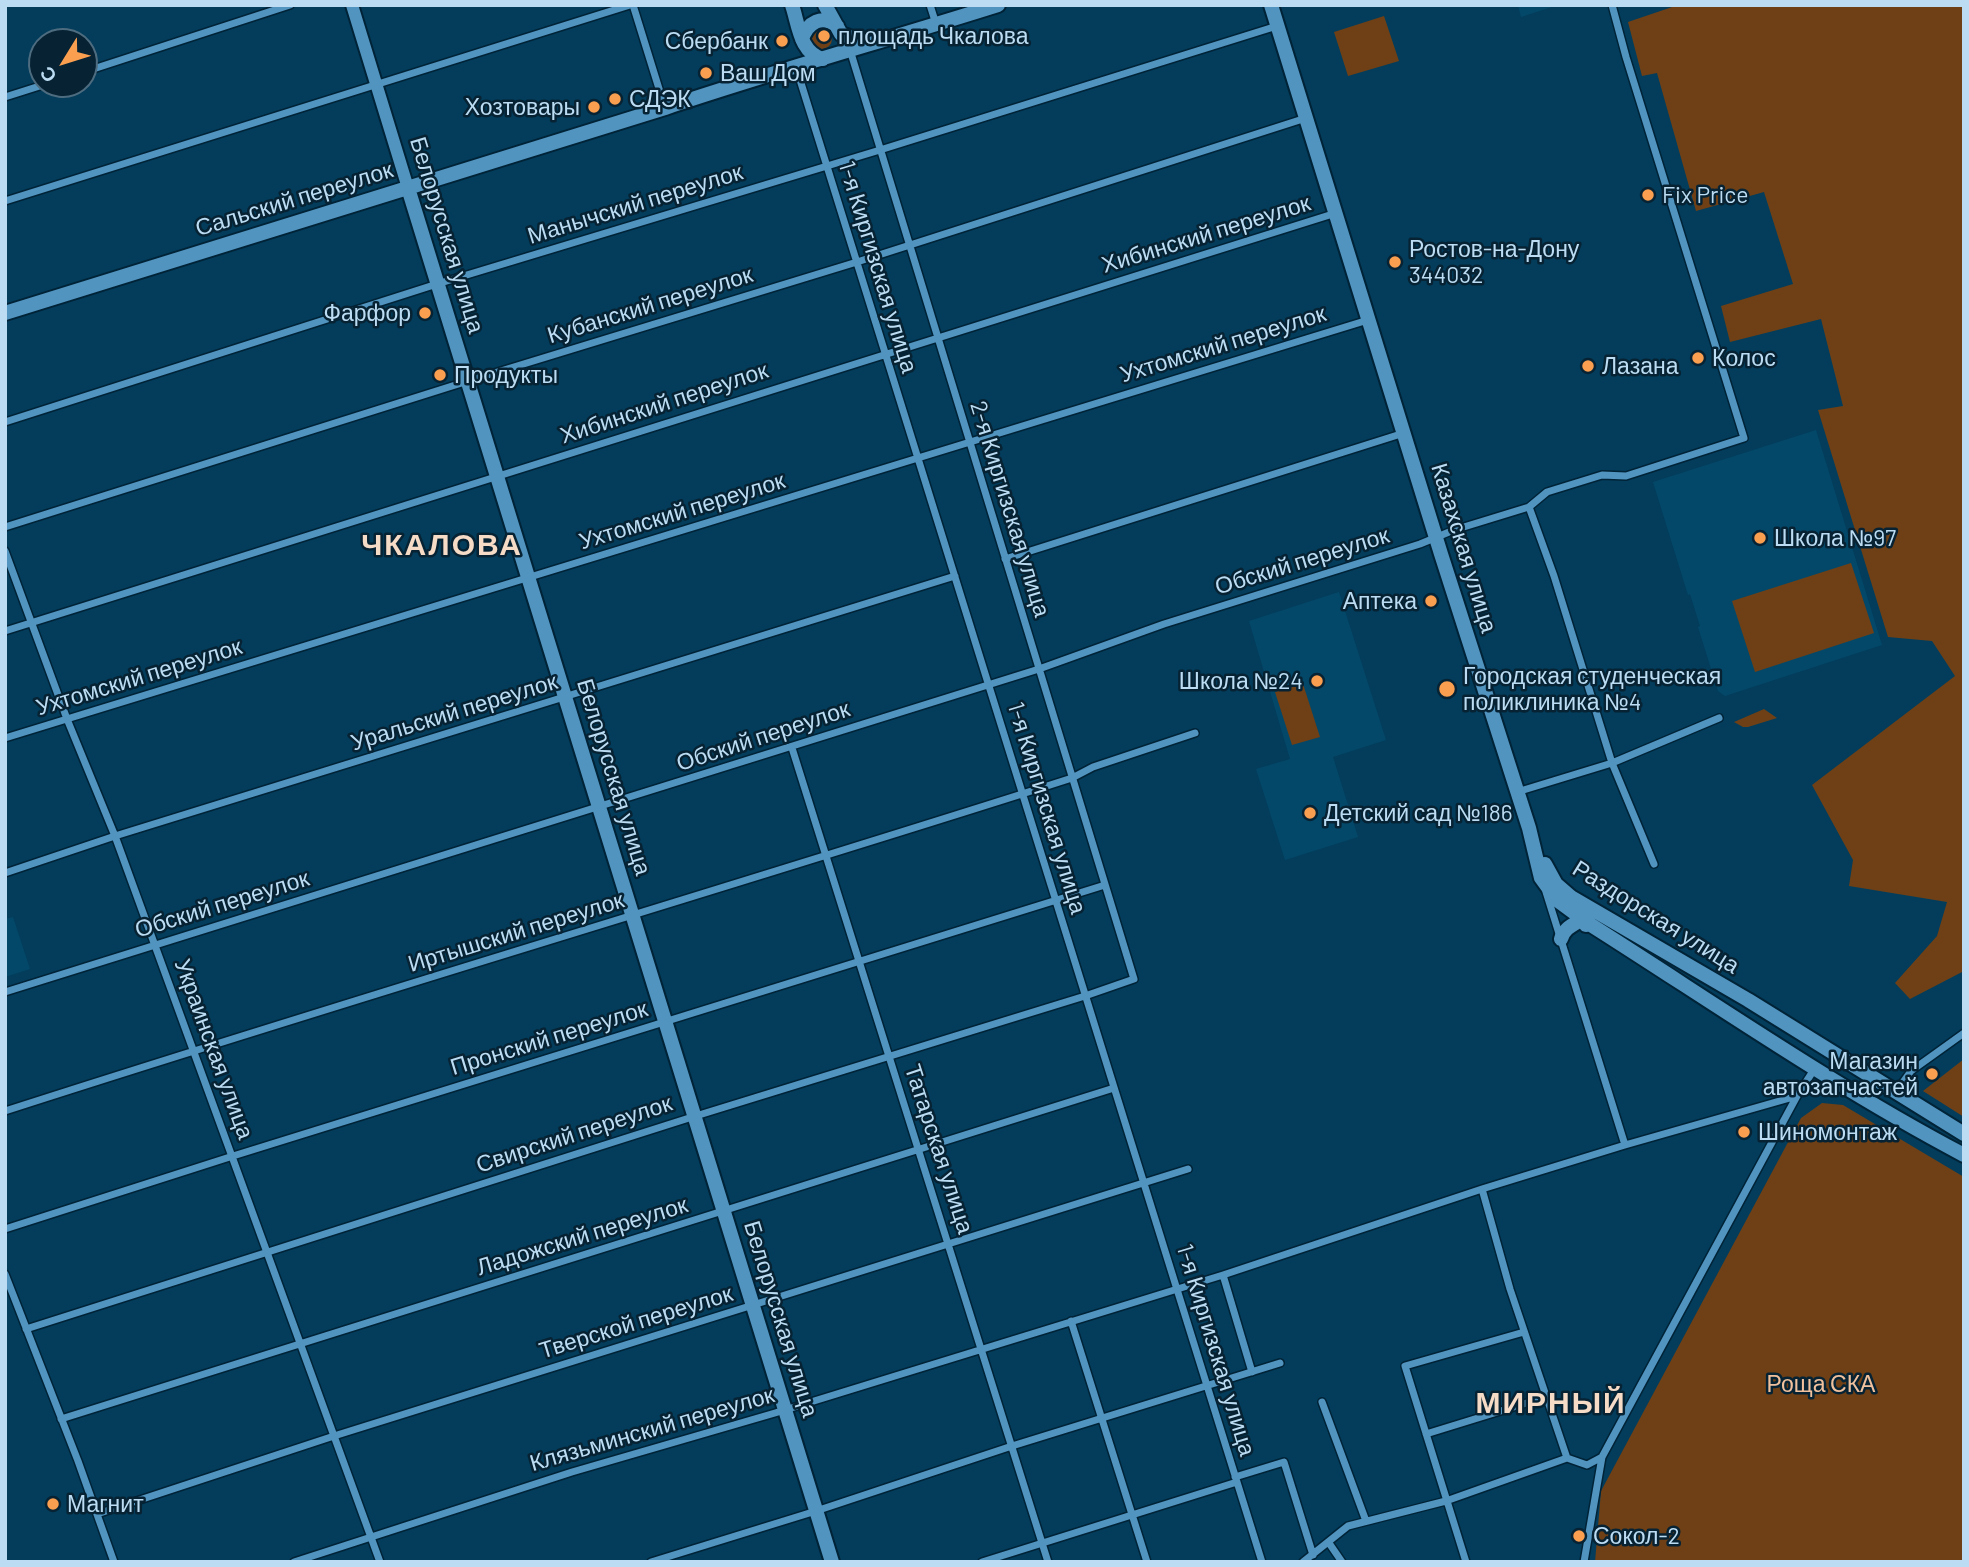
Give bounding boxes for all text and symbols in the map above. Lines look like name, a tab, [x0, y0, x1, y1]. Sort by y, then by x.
place label: площадь Чкалова	[838, 22, 1029, 50]
place label: Сбербанк	[665, 27, 768, 55]
north arrow	[28, 28, 98, 98]
marker: площадь Чкалова	[816, 28, 832, 44]
marker: Сбербанк	[774, 33, 790, 49]
place label: Ваш Дом	[720, 59, 816, 87]
text: С	[34, 63, 61, 88]
marker: Ваш Дом	[698, 65, 714, 81]
place label: СДЭК	[629, 85, 691, 113]
marker: СДЭК	[607, 91, 623, 107]
place label: Хозтовары	[465, 93, 580, 121]
marker: Хозтовары	[586, 99, 602, 115]
street label: Белорусская улица	[404, 133, 490, 337]
street label: Сальский переулок	[192, 156, 396, 242]
street label: Манычский переулок	[524, 158, 746, 250]
street label: 1-я Киргизская улица	[833, 158, 923, 376]
place label: Fix Price	[1662, 181, 1749, 209]
marker: Fix Price	[1640, 187, 1656, 203]
street label: Хибинский переулок	[1098, 189, 1314, 279]
place label: Ростов-на-Дону 344032	[1409, 235, 1579, 289]
marker: Ростов-на-Дону 344032	[1387, 254, 1403, 270]
street label: Кубанский переулок	[544, 261, 756, 349]
place label: Фарфор	[323, 299, 411, 327]
street label: Ухтомский переулок	[1117, 300, 1329, 388]
marker: Фарфор	[417, 305, 433, 321]
place label: Колос	[1712, 344, 1776, 372]
marker: Колос	[1690, 350, 1706, 366]
place label: Лазана	[1602, 352, 1678, 380]
street label: Хибинский переулок	[557, 356, 771, 450]
marker: Лазана	[1580, 358, 1596, 374]
place label: Продукты	[454, 361, 558, 389]
marker: Продукты	[432, 367, 448, 383]
street label: 2-я Киргизская улица	[964, 398, 1056, 620]
street label: Казахская улица	[1425, 460, 1503, 636]
street label: Ухтомский переулок	[576, 467, 788, 555]
street label: Обский переулок	[1212, 521, 1392, 601]
place label: Школа №97	[1774, 524, 1896, 552]
district label: ЧКАЛОВА	[362, 527, 522, 563]
marker: Школа №97	[1752, 530, 1768, 546]
place label: Аптека	[1343, 587, 1417, 615]
marker: Аптека	[1423, 593, 1439, 609]
street label: Ухтомский переулок	[33, 633, 245, 721]
place label: Городская студенческая поликлиника №4	[1463, 662, 1721, 716]
street label: Уральский переулок	[347, 667, 561, 757]
place label: Школа №24	[1179, 667, 1303, 695]
marker: Школа №24	[1309, 673, 1325, 689]
street label: Белорусская улица	[571, 675, 657, 879]
marker: Городская студенческая поликлиника №4	[1437, 679, 1457, 699]
street label: Обский переулок	[673, 695, 853, 777]
street label: 1-я Киргизская улица	[1002, 699, 1092, 917]
place label: Детский сад №186	[1324, 799, 1513, 827]
marker: Детский сад №186	[1302, 805, 1318, 821]
street label: Раздорская улица	[1568, 855, 1744, 979]
street label: Обский переулок	[132, 864, 312, 944]
street label: Иртышский переулок	[405, 886, 627, 978]
street label: Украинская улица	[169, 955, 259, 1143]
street label: Пронский переулок	[447, 995, 651, 1081]
place label: Магазин автозапчастей	[1763, 1047, 1918, 1101]
street label: Татарская улица	[899, 1061, 979, 1237]
marker: Магазин автозапчастей	[1924, 1066, 1940, 1082]
street label: Свирский переулок	[473, 1089, 675, 1179]
place label: Шиномонтаж	[1758, 1118, 1897, 1146]
marker: Шиномонтаж	[1736, 1124, 1752, 1140]
street label: Ладожский переулок	[473, 1191, 691, 1281]
street label: Белорусская улица	[738, 1217, 824, 1421]
street label: 1-я Киргизская улица	[1171, 1241, 1261, 1459]
street label: Тверской переулок	[536, 1279, 736, 1365]
park label: Роща СКА	[1767, 1370, 1875, 1398]
street label: Клязьминский переулок	[527, 1381, 777, 1477]
district label: МИРНЫЙ	[1476, 1385, 1626, 1421]
place label: Магнит	[67, 1490, 144, 1518]
marker: Магнит	[45, 1496, 61, 1512]
place label: Сокол-2	[1593, 1522, 1680, 1550]
marker: Сокол-2	[1571, 1528, 1587, 1544]

